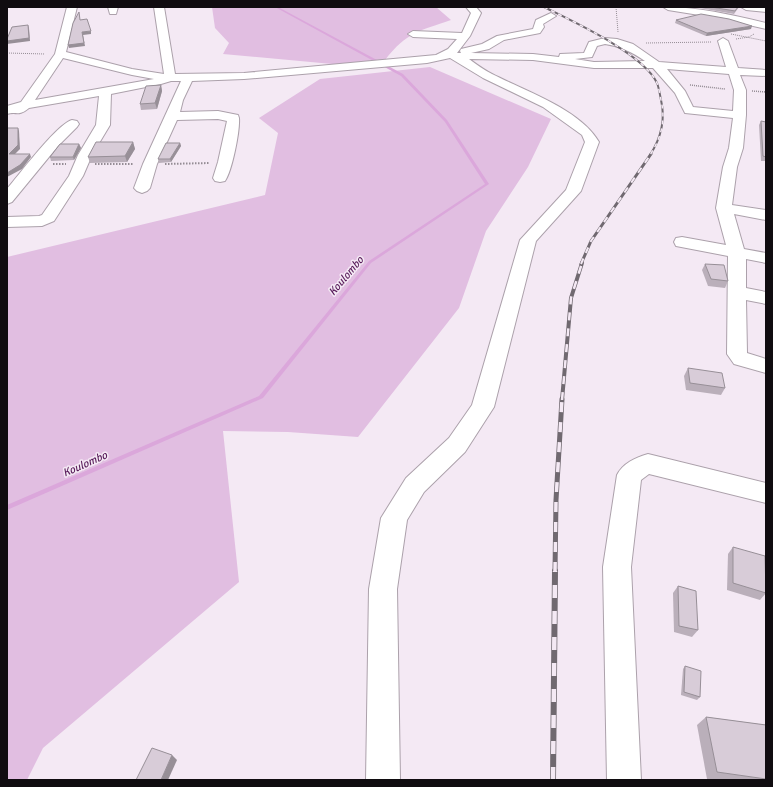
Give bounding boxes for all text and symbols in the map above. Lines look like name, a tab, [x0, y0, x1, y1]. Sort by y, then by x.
water label: Koulombo	[326, 253, 367, 298]
water label: Koulombo	[61, 448, 110, 480]

